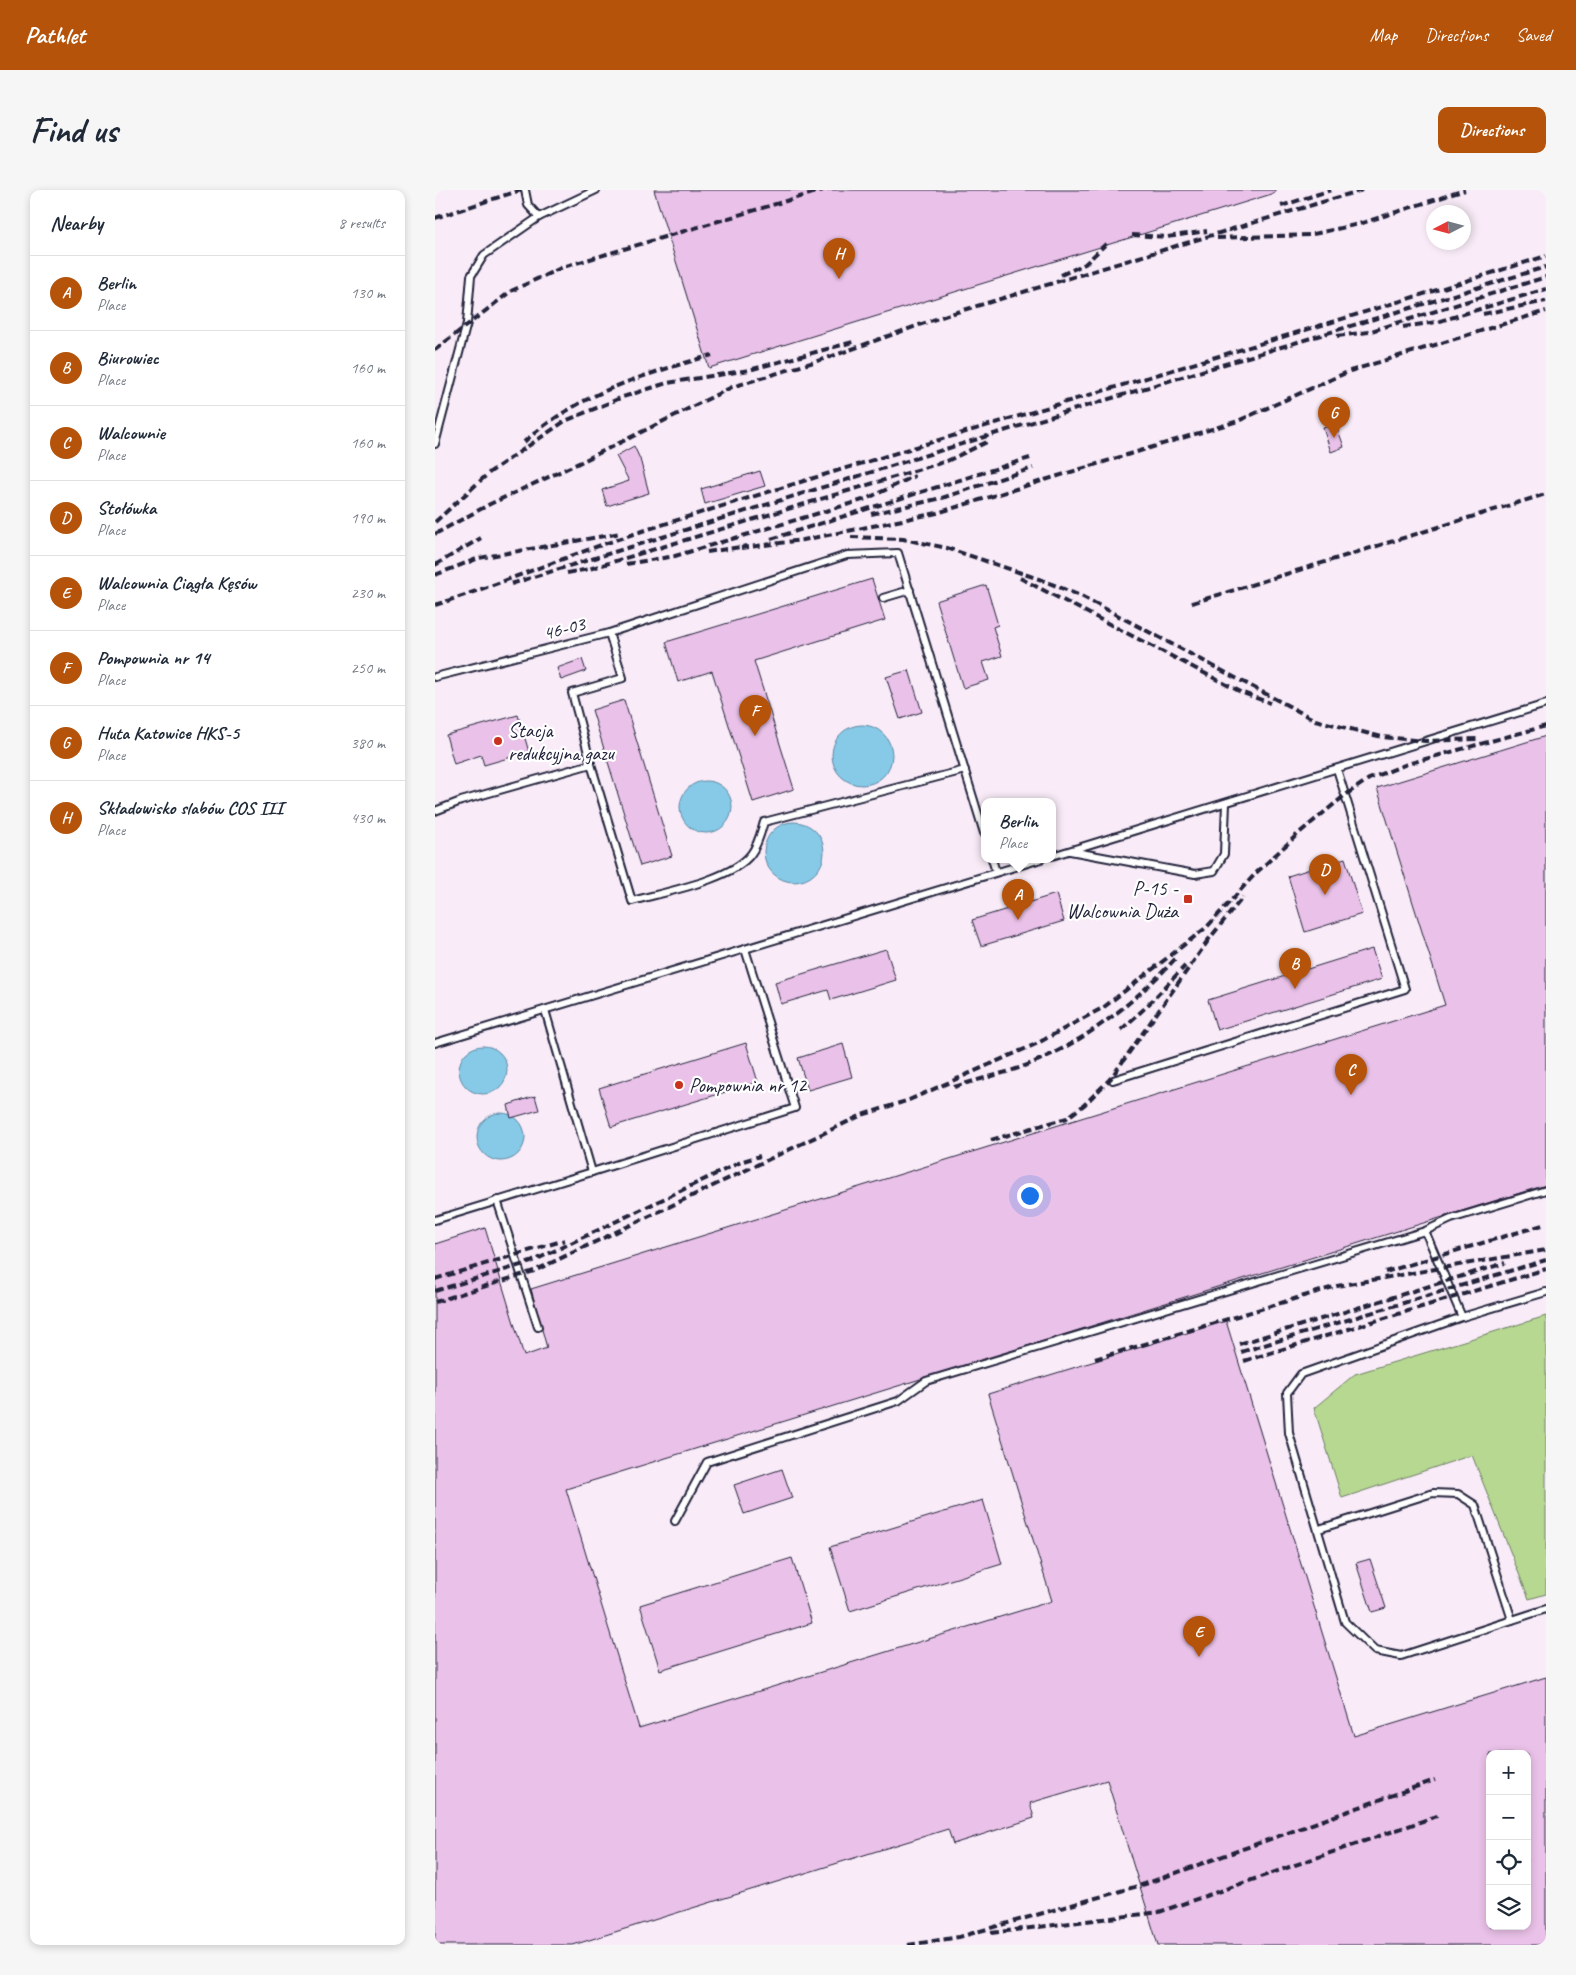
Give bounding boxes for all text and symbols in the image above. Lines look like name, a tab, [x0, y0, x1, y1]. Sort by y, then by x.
text: Pathlet	[25, 20, 85, 50]
text: Map	[1370, 24, 1397, 46]
text: Directions	[1425, 24, 1488, 46]
text: Saved	[1516, 24, 1551, 46]
button: Directions	[1438, 107, 1546, 153]
text: Find us	[30, 108, 117, 153]
north arrow	[1426, 205, 1471, 250]
text: Nearby	[50, 210, 103, 236]
text: 8 results	[338, 213, 385, 233]
pin: H	[823, 238, 855, 279]
text: Berlin	[97, 271, 136, 295]
text: A	[62, 283, 70, 303]
text: 130 m	[351, 283, 385, 303]
text: Place	[97, 295, 125, 315]
text: Biurowiec	[97, 346, 159, 370]
text: B	[62, 358, 70, 378]
text: 160 m	[351, 358, 385, 378]
text: Place	[97, 370, 125, 390]
pin: G	[1318, 397, 1350, 438]
text: Walcownie	[97, 421, 165, 445]
text: C	[62, 433, 70, 453]
text: 160 m	[351, 433, 385, 453]
text: Place	[97, 445, 125, 465]
text: Stołówka	[97, 496, 156, 520]
text: D	[61, 508, 71, 528]
text: 190 m	[351, 508, 385, 528]
text: Place	[97, 520, 125, 540]
text: Walcownia Ciągła Kęsów	[97, 571, 256, 595]
text: E	[62, 583, 70, 603]
text: 230 m	[351, 583, 385, 603]
text: Place	[97, 595, 125, 615]
street label: 46-03	[540, 611, 590, 646]
text: Pompownia nr 14	[97, 646, 210, 670]
text: F	[62, 658, 70, 678]
text: 250 m	[351, 658, 385, 678]
text: Place	[97, 670, 125, 690]
pin: F	[739, 695, 771, 736]
place label: Stacja redukcyjna gazu	[508, 718, 615, 766]
text: Huta Katowice HKS-5	[97, 721, 239, 745]
text: G	[62, 733, 70, 753]
text: 380 m	[351, 733, 385, 753]
marker: Stacja redukcyjna gazu	[492, 735, 504, 747]
text: Place	[97, 745, 125, 765]
text: Składowisko slabów COS III	[97, 796, 283, 820]
popup	[981, 798, 1056, 863]
text: H	[61, 808, 71, 828]
text: 430 m	[351, 808, 385, 828]
text: Berlin	[999, 809, 1038, 833]
text: Place	[97, 820, 125, 840]
text: Place	[999, 833, 1027, 853]
pin: D	[1309, 854, 1341, 895]
place label: P-15 - Walcownia Duża	[1067, 876, 1179, 924]
pin: A	[1002, 879, 1034, 920]
marker: P-15 - Walcownia Duża	[1182, 893, 1194, 905]
pin: B	[1279, 948, 1311, 989]
pin: C	[1335, 1054, 1367, 1095]
place label: Pompownia nr 12	[689, 1073, 808, 1098]
marker: Pompownia nr 12	[673, 1079, 685, 1091]
your location	[1017, 1183, 1043, 1209]
pin: E	[1183, 1616, 1215, 1657]
map controls	[1486, 1750, 1531, 1930]
button: +	[1486, 1750, 1531, 1795]
button: −	[1486, 1795, 1531, 1840]
button: locate	[1486, 1840, 1531, 1885]
button: layers	[1486, 1885, 1531, 1930]

